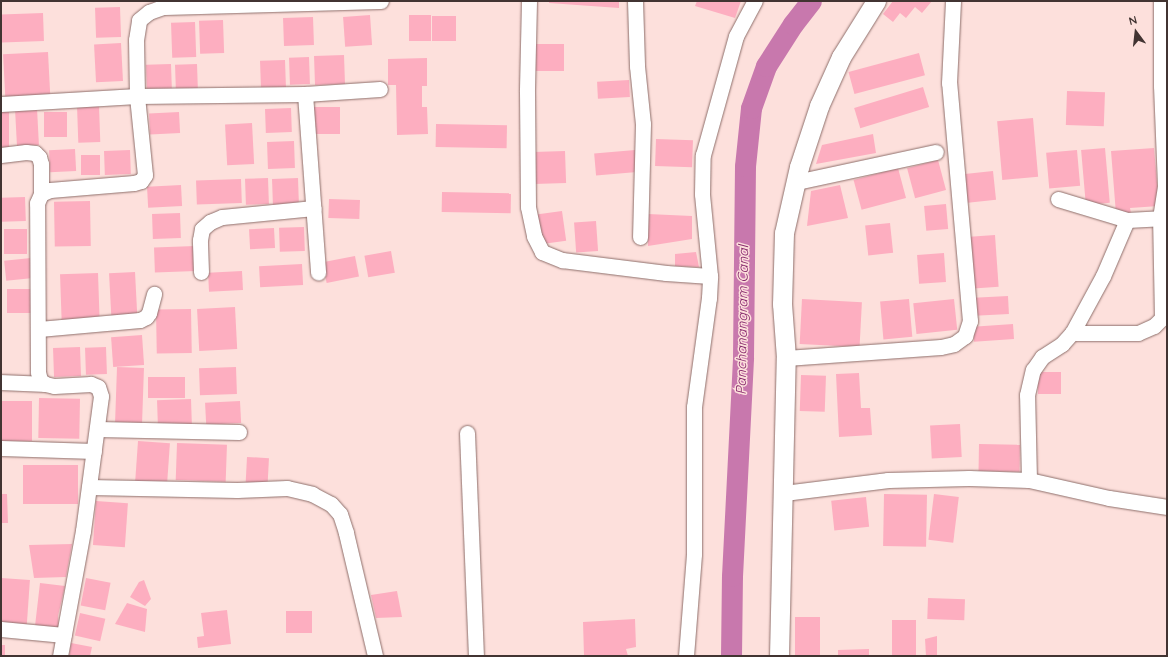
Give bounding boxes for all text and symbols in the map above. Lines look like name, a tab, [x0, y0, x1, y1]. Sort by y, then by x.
north arrow	[1116, 12, 1156, 52]
text: N	[1127, 13, 1139, 28]
water label: Panchanangram Canal	[732, 245, 752, 395]

